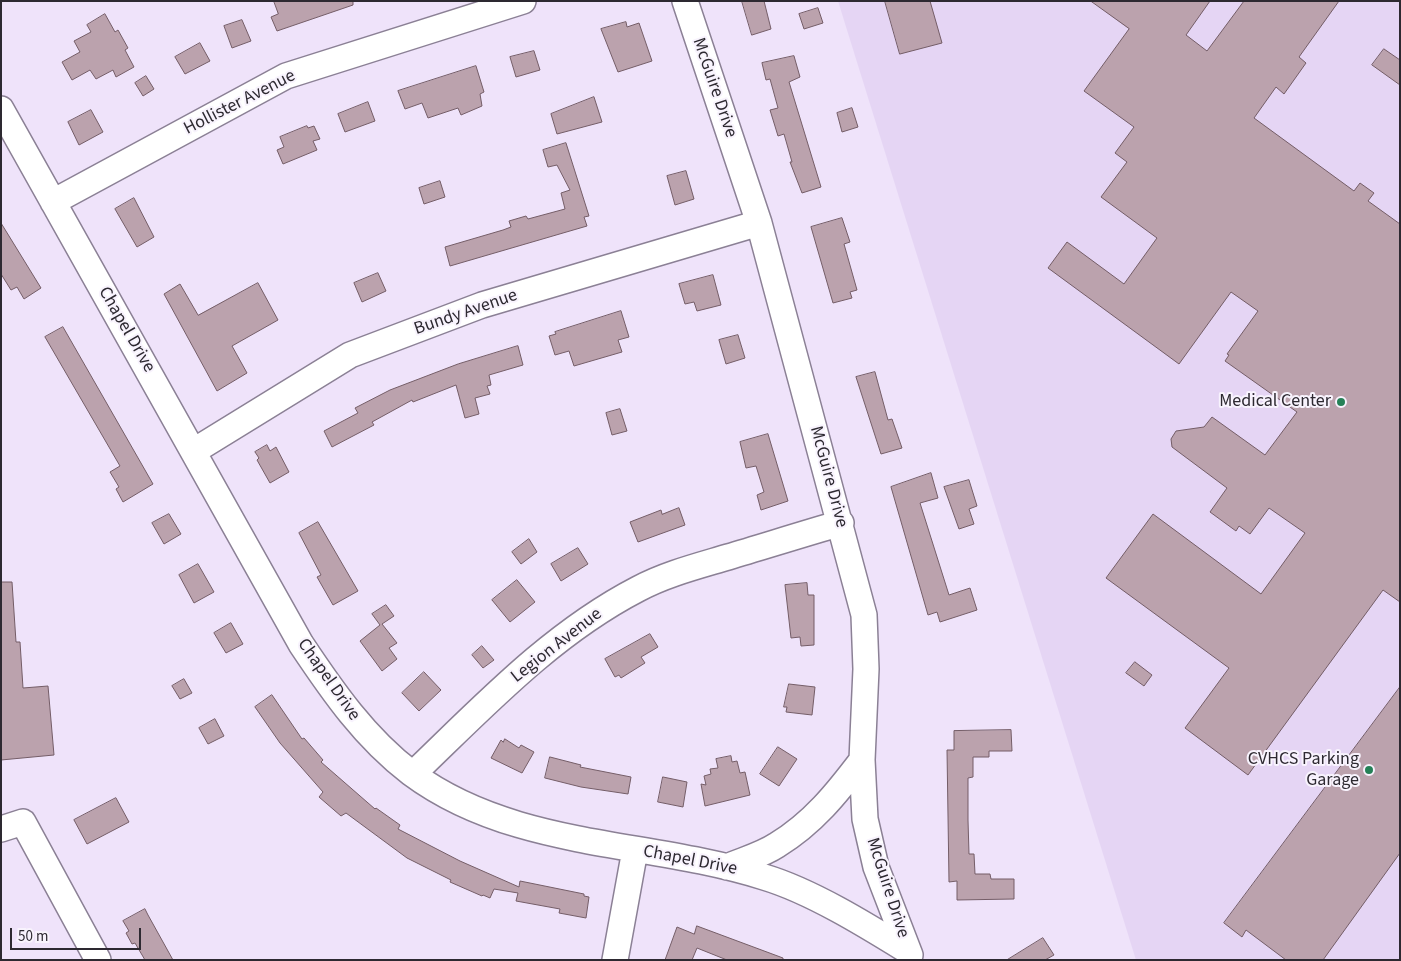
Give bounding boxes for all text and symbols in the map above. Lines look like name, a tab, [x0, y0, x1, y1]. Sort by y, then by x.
street label: McGuire Drive	[687, 35, 741, 141]
street label: Hollister Avenue	[181, 66, 299, 140]
street label: Chapel Drive	[93, 283, 159, 377]
street label: Bundy Avenue	[412, 285, 520, 341]
place label: Medical Center	[1219, 391, 1331, 413]
marker: Medical Center	[1335, 396, 1347, 408]
street label: McGuire Drive	[804, 424, 852, 530]
street label: Legion Avenue	[507, 604, 607, 688]
street label: Chapel Drive	[292, 635, 364, 725]
place label: CVHCS Parking Garage	[1248, 749, 1359, 792]
marker: CVHCS Parking Garage	[1363, 764, 1375, 776]
street label: McGuire Drive	[861, 835, 913, 941]
street label: Chapel Drive	[641, 841, 739, 881]
scale bar	[12, 918, 144, 950]
text: 50 m	[18, 926, 48, 947]

